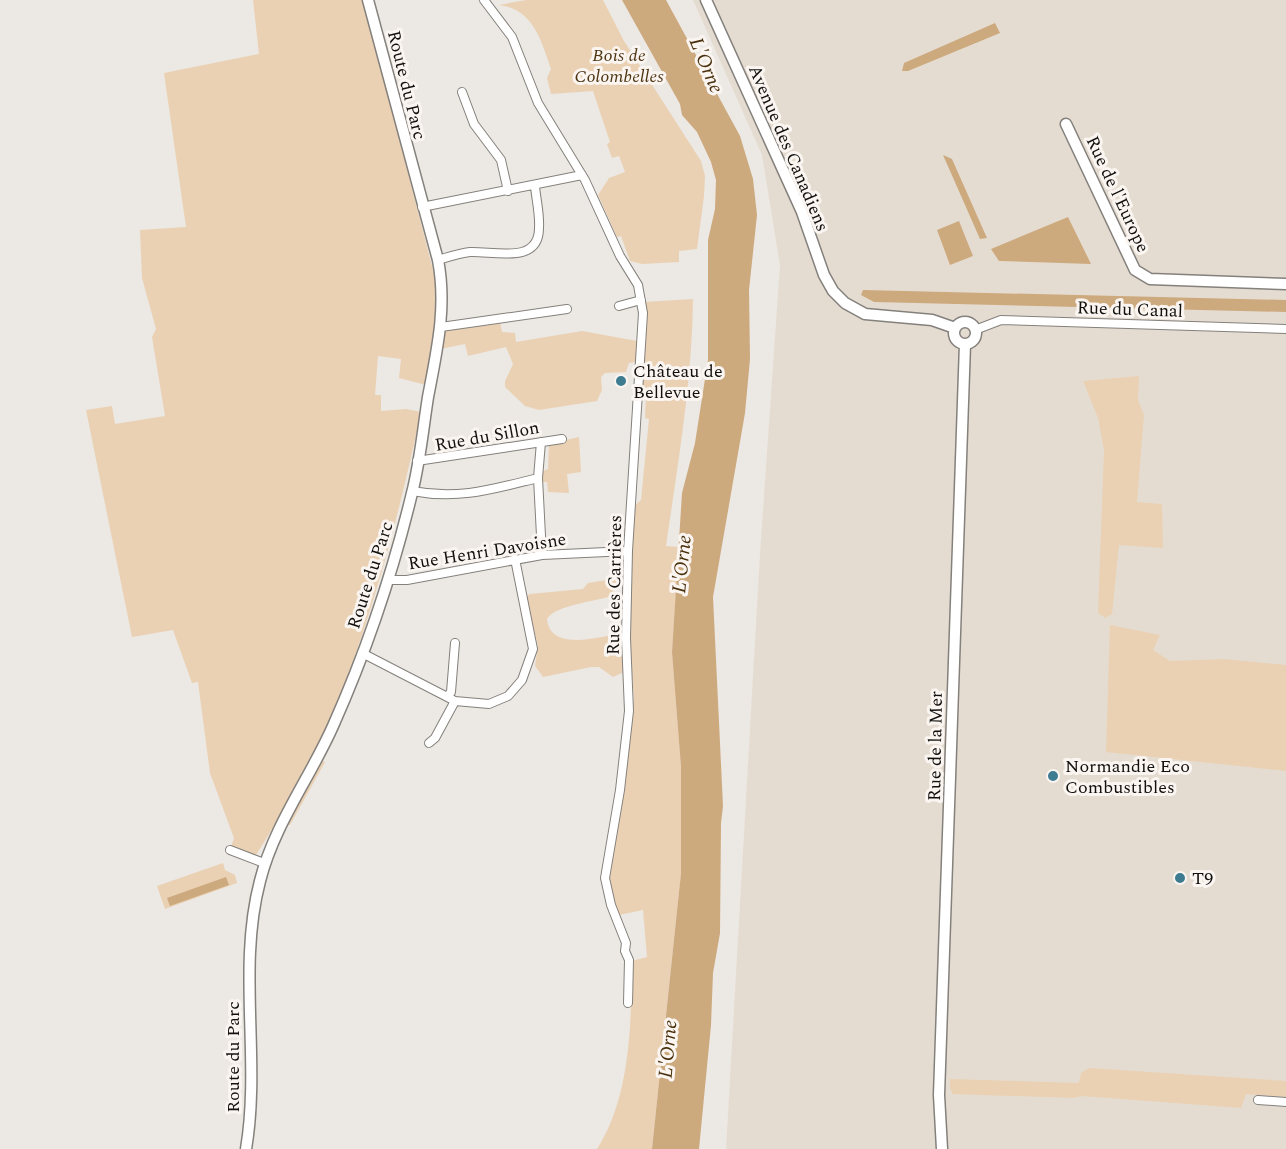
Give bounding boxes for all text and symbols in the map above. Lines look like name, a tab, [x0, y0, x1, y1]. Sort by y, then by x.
street label: Route du Parc	[380, 28, 433, 143]
water label: L'Orne	[681, 33, 731, 98]
park label: Bois de Colombelles	[574, 42, 664, 90]
street label: Avenue des Canadiens	[741, 61, 836, 236]
street label: Rue de l'Europe	[1079, 131, 1156, 257]
street label: Rue du Canal	[1076, 294, 1183, 325]
place label: Château de Bellevue	[633, 358, 723, 406]
marker: Château de Bellevue	[614, 374, 628, 388]
street label: Rue du Sillon	[433, 414, 542, 459]
street label: Rue des Carrières	[600, 515, 629, 655]
street label: Route du Parc	[340, 518, 401, 632]
street label: Rue Henri Davoisne	[406, 526, 568, 577]
water label: L'Orne	[664, 533, 700, 595]
street label: Rue de la Mer	[921, 691, 950, 801]
place label: Normandie Eco Combustibles	[1065, 753, 1190, 801]
marker: Normandie Eco Combustibles	[1046, 769, 1060, 783]
place label: T9	[1192, 865, 1213, 892]
marker: T9	[1173, 871, 1187, 885]
street label: Route du Parc	[220, 1001, 247, 1113]
water label: L'Orne	[651, 1019, 685, 1080]

